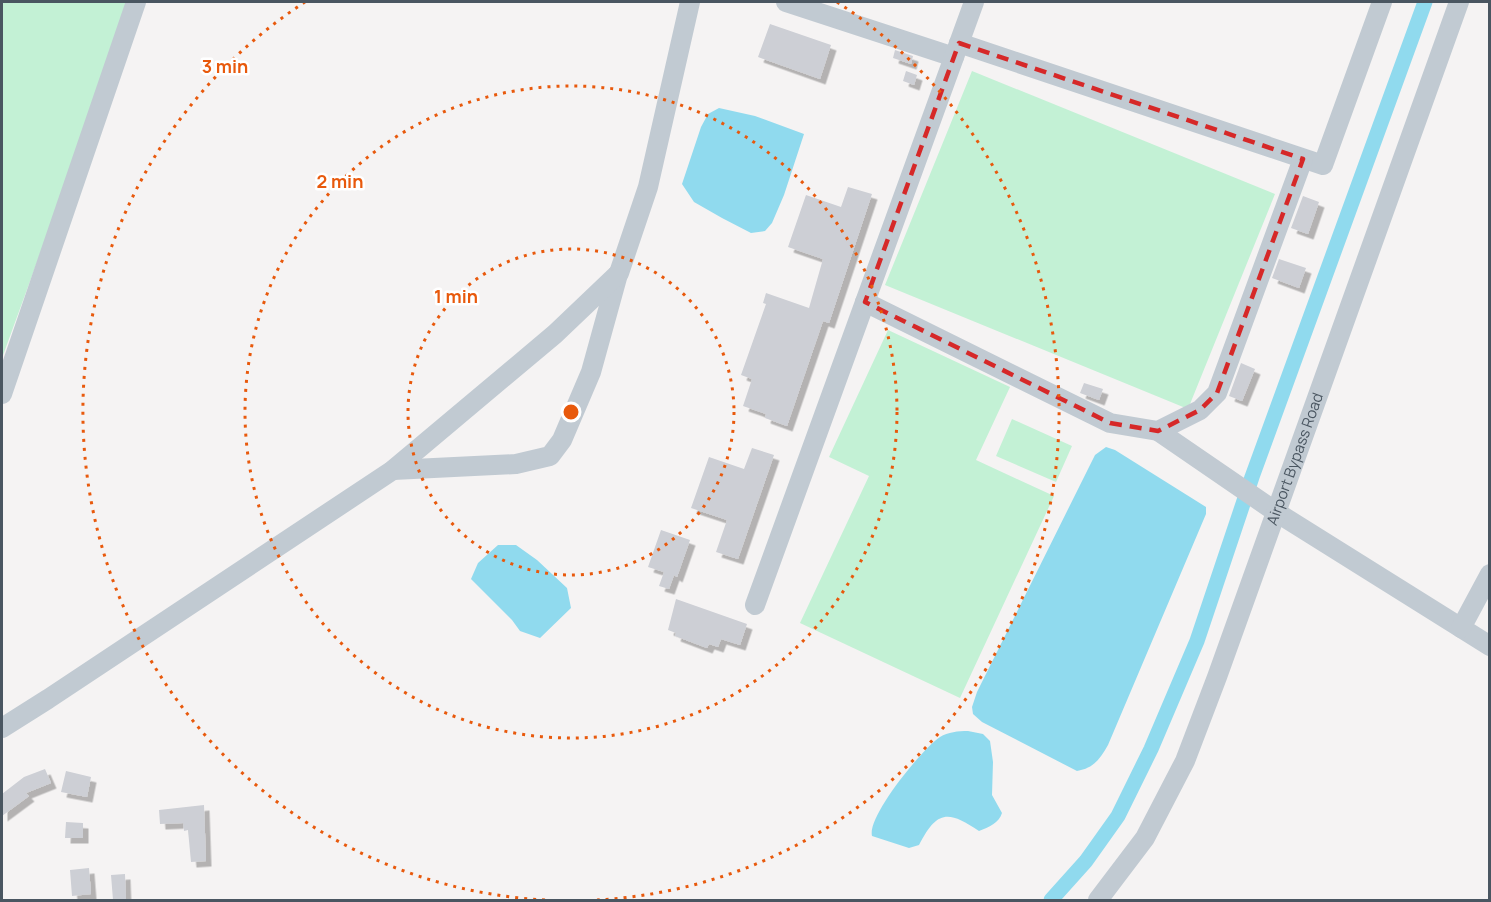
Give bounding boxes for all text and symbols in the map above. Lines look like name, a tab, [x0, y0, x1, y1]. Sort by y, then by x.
text: 3 min	[202, 54, 248, 78]
text: 2 min	[317, 169, 363, 193]
text: 1 min	[434, 284, 478, 308]
street label: Airport Bypass Road	[1261, 390, 1328, 528]
centre of rings	[561, 402, 581, 422]

